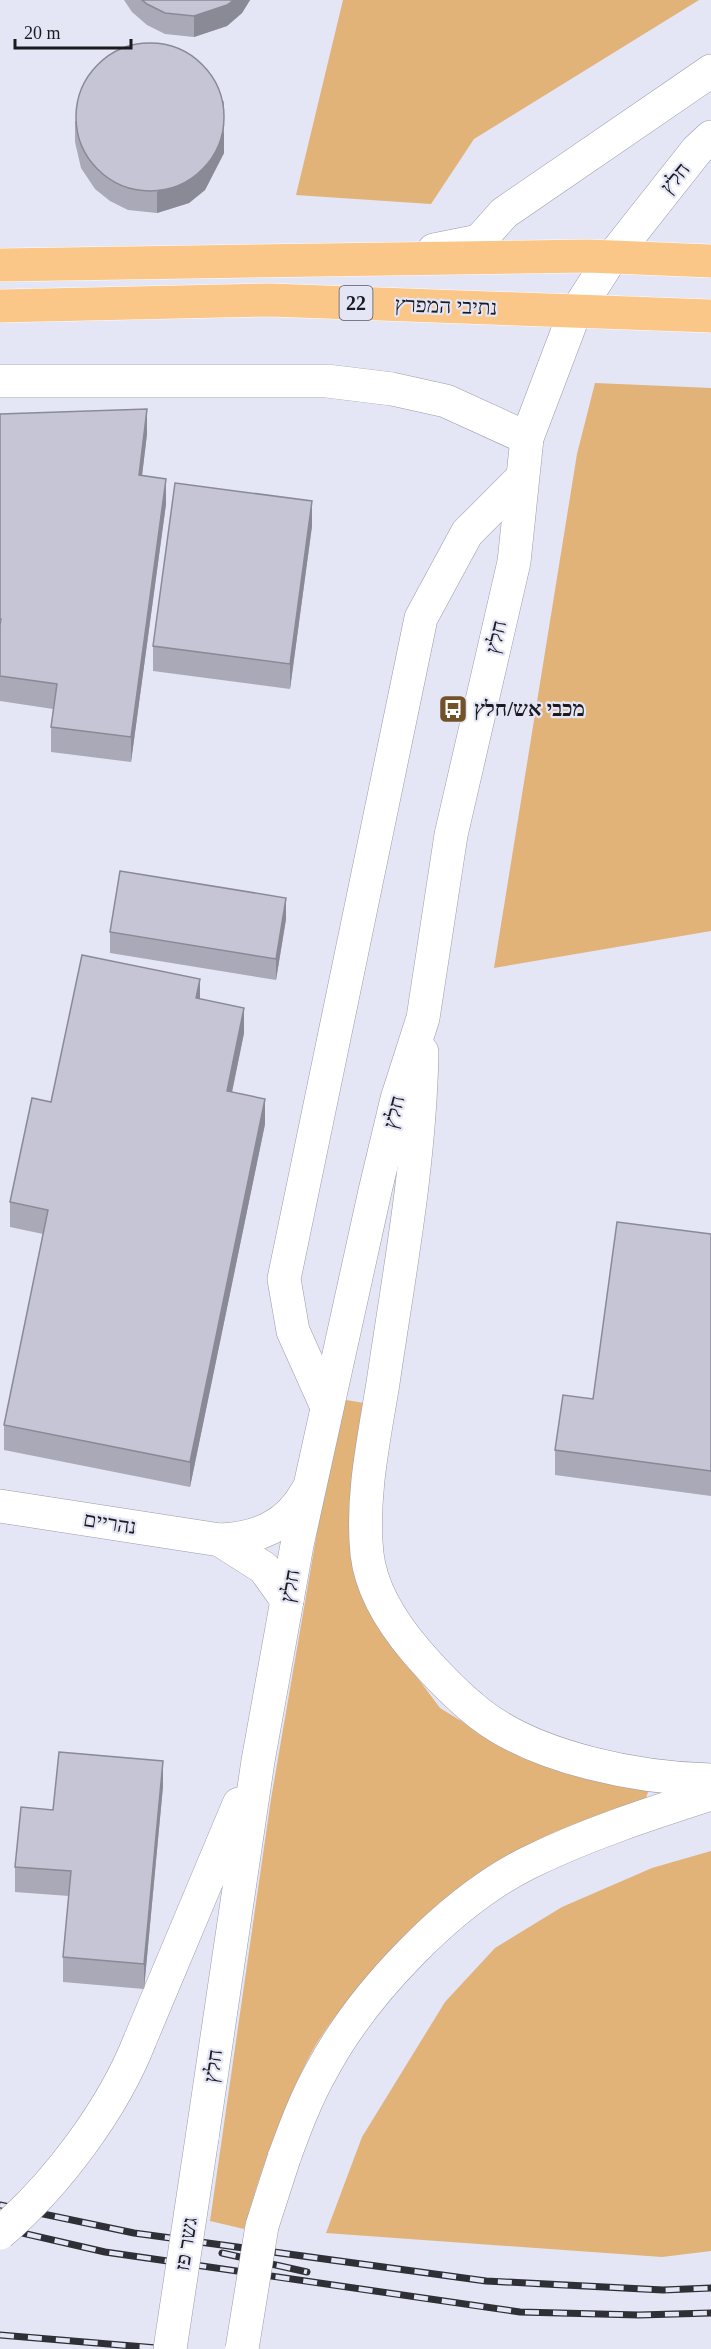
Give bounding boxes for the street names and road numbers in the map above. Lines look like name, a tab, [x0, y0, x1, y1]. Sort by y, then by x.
street label: חלץ	[655, 158, 695, 198]
road number: 22	[340, 286, 372, 320]
street label: נתיבי המפרץ	[394, 292, 498, 320]
street label: חלץ	[481, 618, 511, 656]
street label: חלץ	[378, 1093, 410, 1131]
street label: נהריים	[82, 1507, 138, 1539]
street label: חלץ	[275, 1568, 305, 1604]
street label: חלץ	[199, 2048, 227, 2084]
street label: גשר פז	[170, 2215, 202, 2273]

